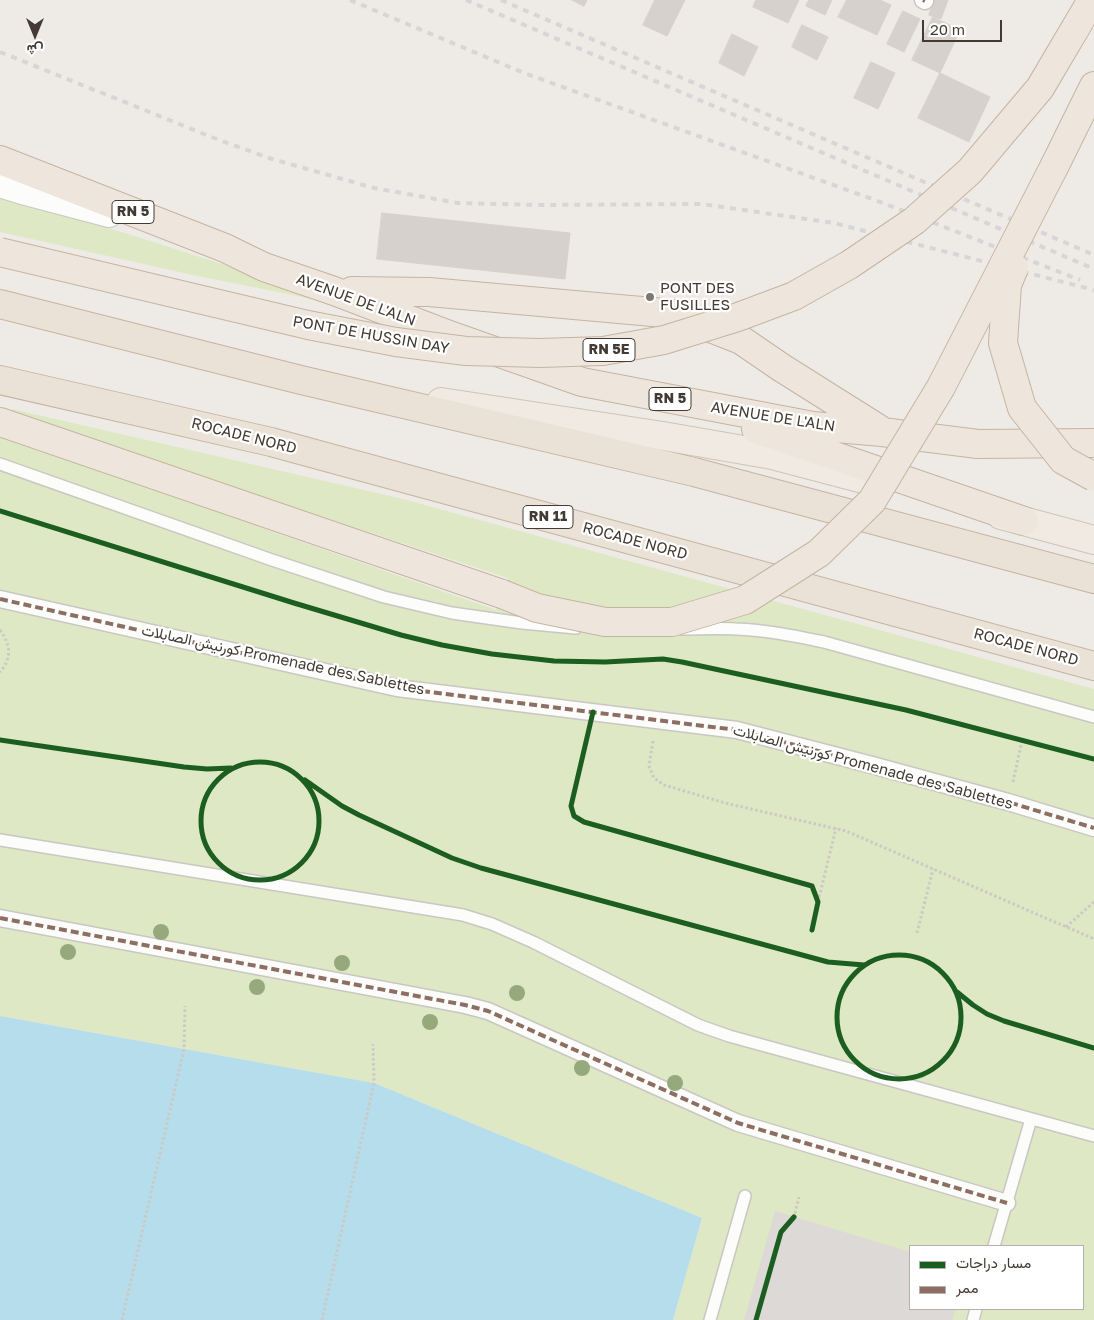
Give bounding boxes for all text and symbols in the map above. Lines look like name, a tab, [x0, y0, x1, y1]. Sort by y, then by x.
north arrow	[10, 10, 60, 60]
scale bar	[924, 10, 1004, 42]
text: 20 m	[930, 20, 965, 38]
text: ش	[27, 42, 43, 59]
road number: RN 5	[112, 200, 154, 223]
street label: AVENUE DE L'ALN	[294, 270, 418, 330]
place label: PONT DES FUSILLES	[660, 279, 735, 314]
marker: PONT DES FUSILLES	[644, 291, 656, 303]
street label: PONT DE HUSSIN DAY	[291, 312, 451, 358]
road number: RN 5E	[583, 338, 635, 362]
road number: RN 5	[649, 388, 691, 410]
street label: AVENUE DE L'ALN	[710, 398, 836, 436]
street label: ROCADE NORD	[189, 414, 299, 458]
road number: RN 11	[523, 506, 573, 528]
street label: ROCADE NORD	[581, 518, 689, 564]
street label: كورنيش الصابلات Promenade des Sablettes	[140, 621, 426, 699]
street label: ROCADE NORD	[972, 624, 1080, 670]
street label: كورنيش الصابلات Promenade des Sablettes	[731, 721, 1015, 813]
legend	[909, 1245, 1084, 1310]
text: مسار دراجات	[956, 1253, 1031, 1271]
text: ممر	[956, 1278, 978, 1296]

